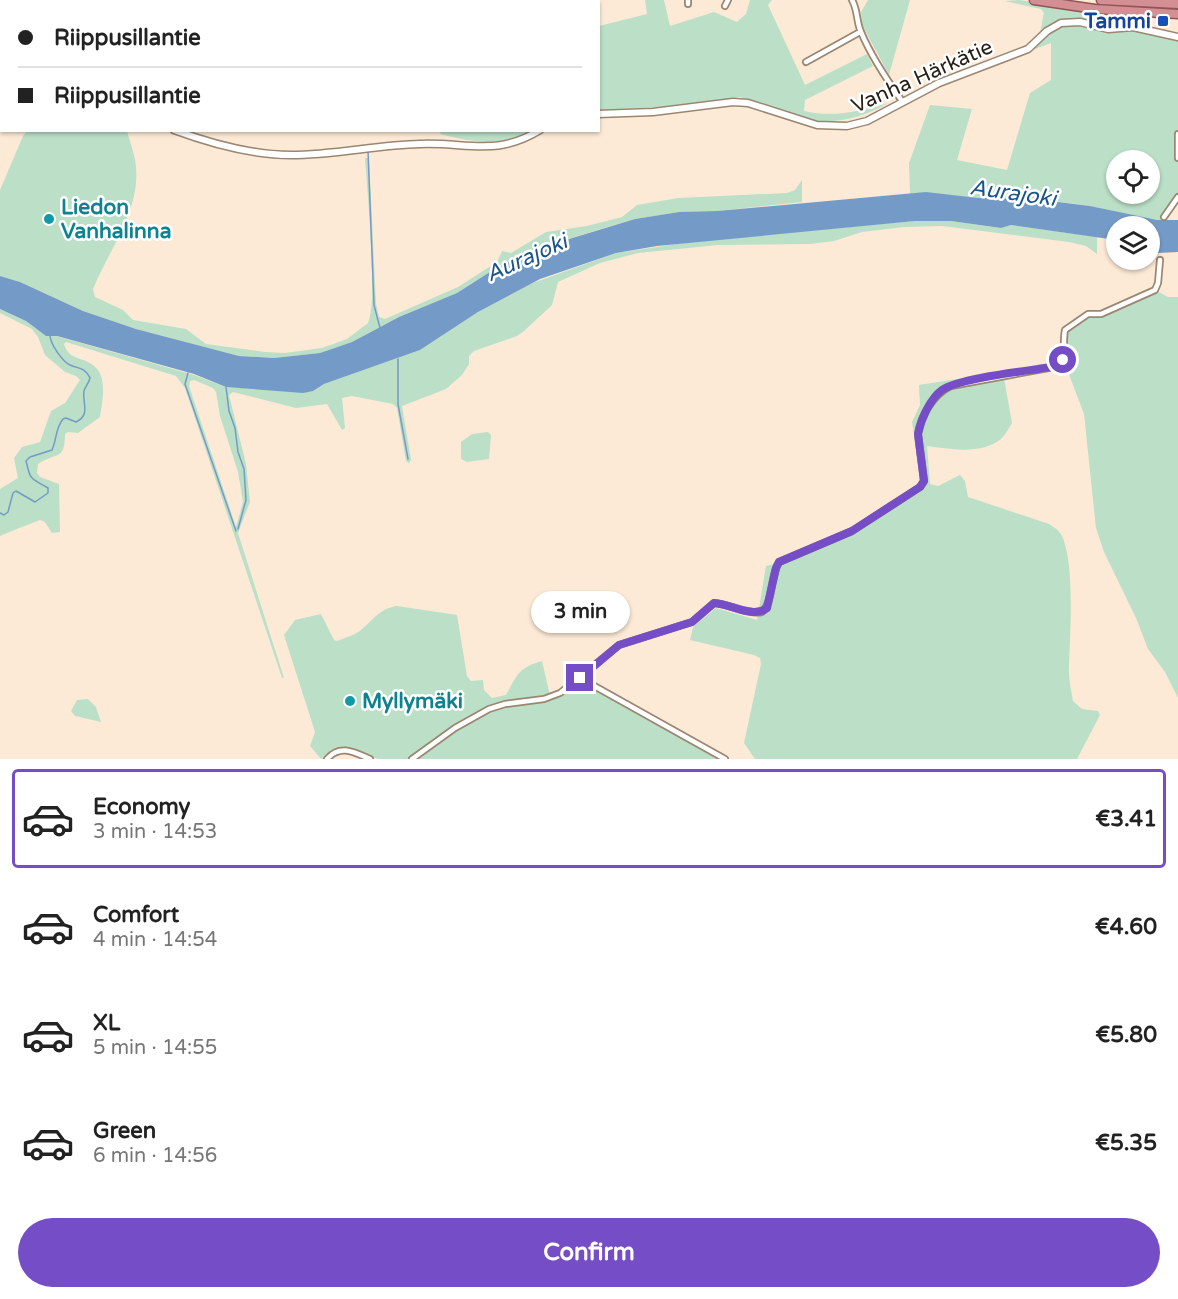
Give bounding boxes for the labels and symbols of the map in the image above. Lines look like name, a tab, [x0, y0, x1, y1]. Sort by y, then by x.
place label: Tammi	[1083, 9, 1151, 34]
marker: Tammi	[1156, 14, 1170, 28]
street label: Vanha Härkätie	[848, 34, 997, 119]
water label: Aurajoki	[968, 174, 1060, 212]
place label: Liedon Vanhalinna	[61, 195, 171, 244]
marker: Liedon Vanhalinna	[42, 212, 56, 226]
water label: Aurajoki	[482, 227, 574, 287]
route start	[1049, 346, 1076, 373]
callout: 3 min	[530, 591, 630, 633]
route end	[566, 664, 593, 691]
place label: Myllymäki	[362, 689, 463, 714]
marker: Myllymäki	[343, 694, 357, 708]

